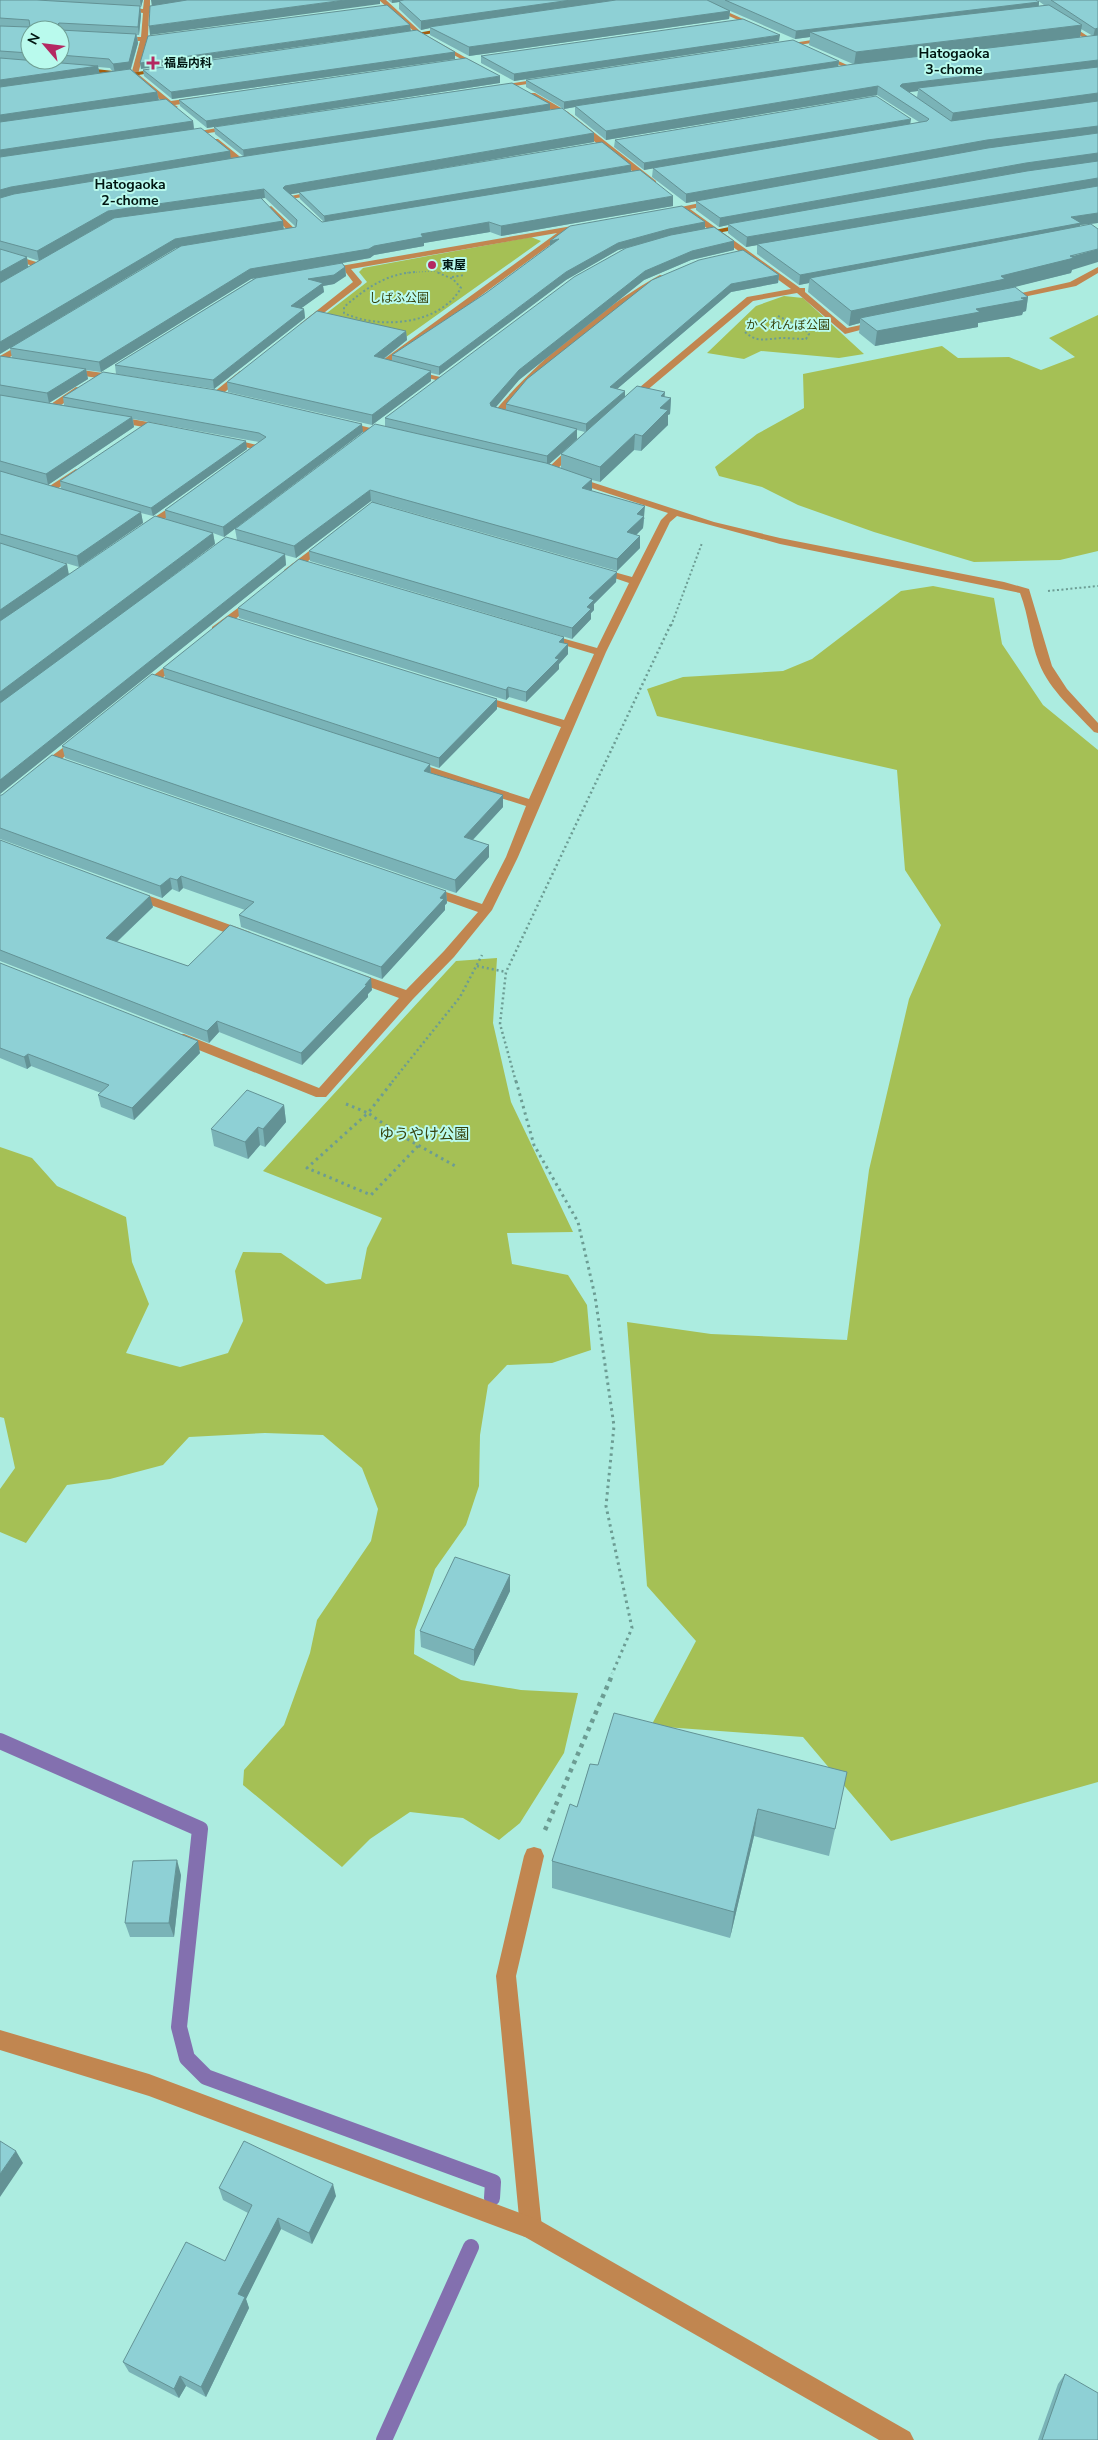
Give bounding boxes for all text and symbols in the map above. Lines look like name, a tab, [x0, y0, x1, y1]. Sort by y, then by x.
north arrow	[20, 20, 70, 70]
text: N	[23, 30, 45, 48]
district label: Hatogaoka 3-chome	[918, 44, 990, 79]
place label: 福島内科	[164, 55, 212, 71]
marker: 福島内科	[146, 56, 160, 70]
district label: Hatogaoka 2-chome	[94, 175, 166, 210]
place label: 東屋	[442, 257, 466, 273]
marker: 東屋	[426, 259, 438, 271]
park label: しばふ公園	[369, 290, 429, 306]
park label: かくれんぼ公園	[746, 317, 830, 333]
park label: ゆうやけ公園	[379, 1124, 469, 1144]

